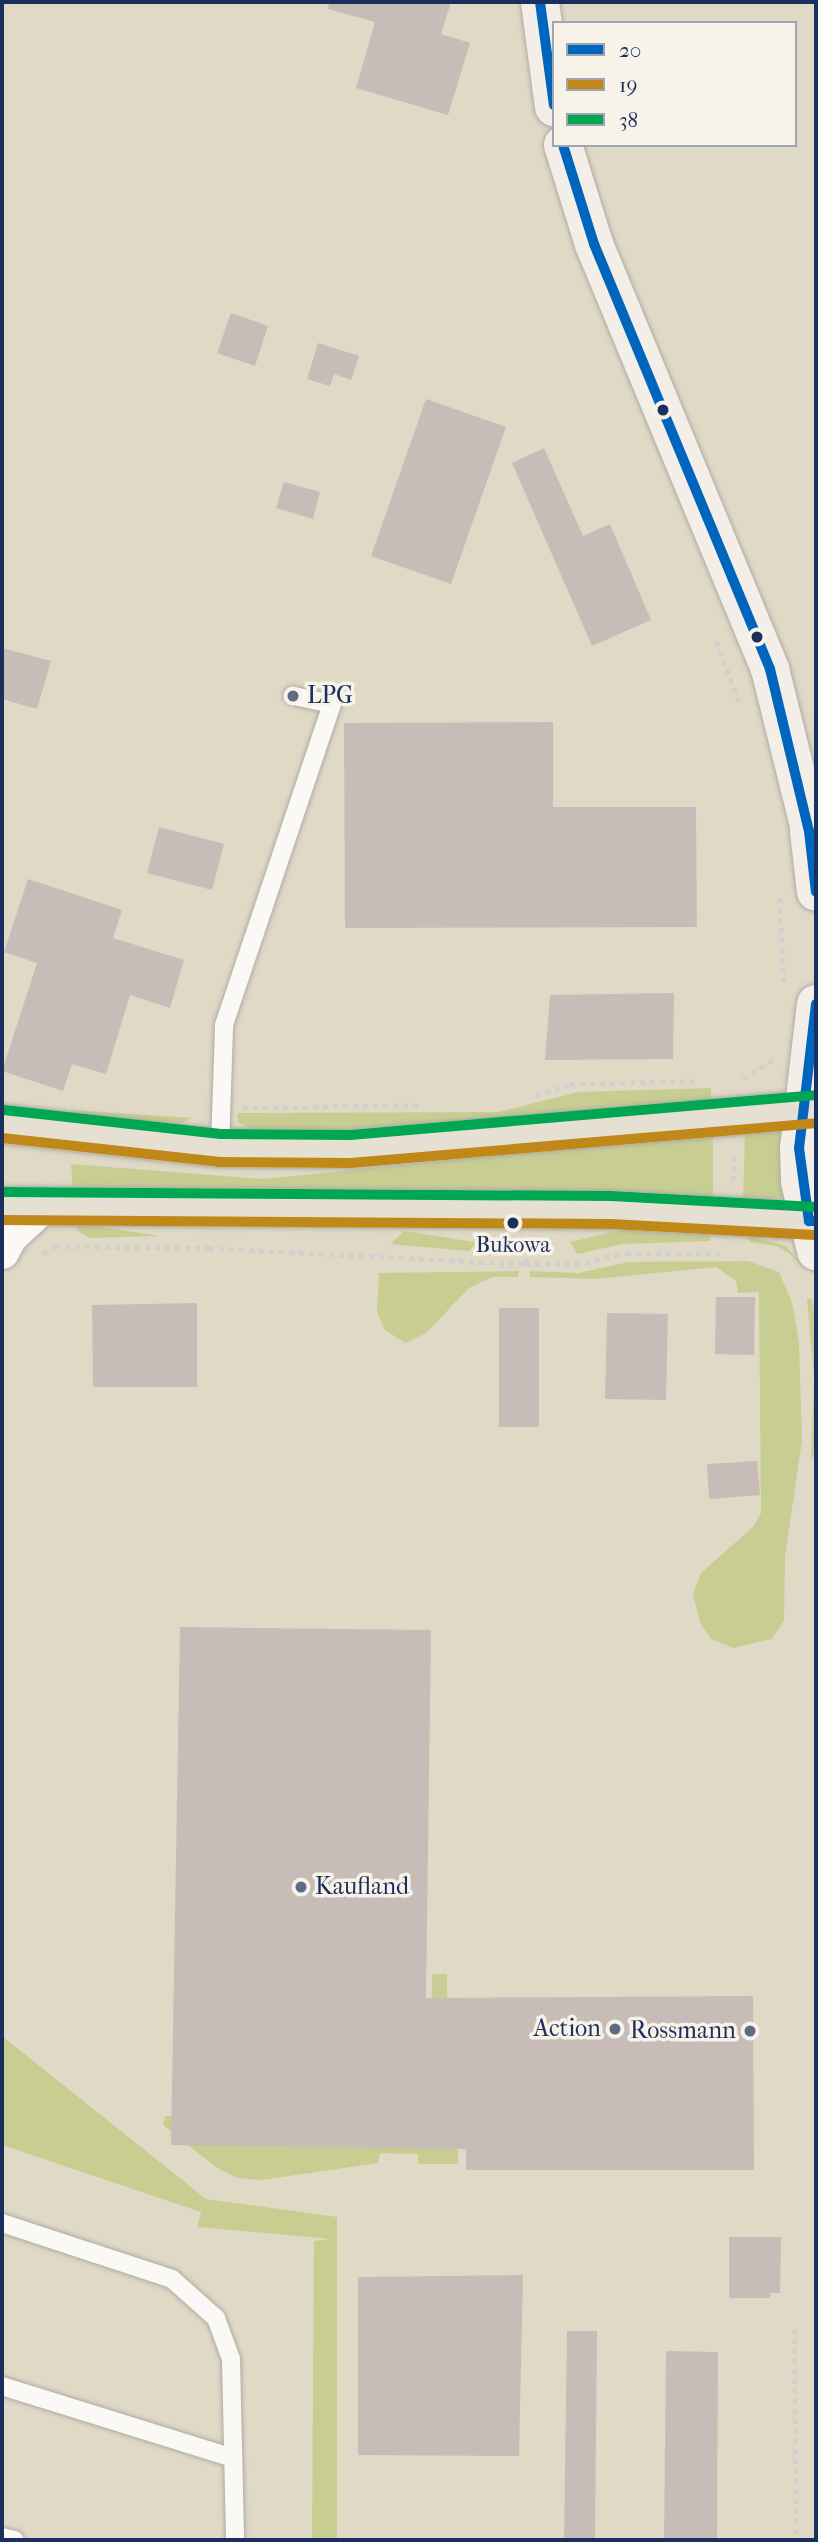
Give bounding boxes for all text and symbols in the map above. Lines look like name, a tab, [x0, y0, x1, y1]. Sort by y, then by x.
legend	[552, 21, 797, 147]
text: 20	[619, 38, 641, 62]
text: 19	[619, 73, 638, 97]
text: 38	[619, 108, 638, 132]
unlabelled marker	[656, 403, 670, 417]
unlabelled marker	[750, 630, 764, 644]
place label: LPG	[307, 682, 353, 710]
marker: LPG	[285, 688, 301, 704]
marker: Bukowa	[506, 1216, 520, 1230]
place label: Bukowa	[476, 1233, 550, 1259]
place label: Kaufland	[315, 1873, 409, 1901]
marker: Kaufland	[293, 1879, 309, 1895]
place label: Action	[533, 2015, 601, 2043]
place label: Rossmann	[630, 2017, 736, 2045]
marker: Action	[607, 2021, 623, 2037]
marker: Rossmann	[742, 2023, 758, 2039]

